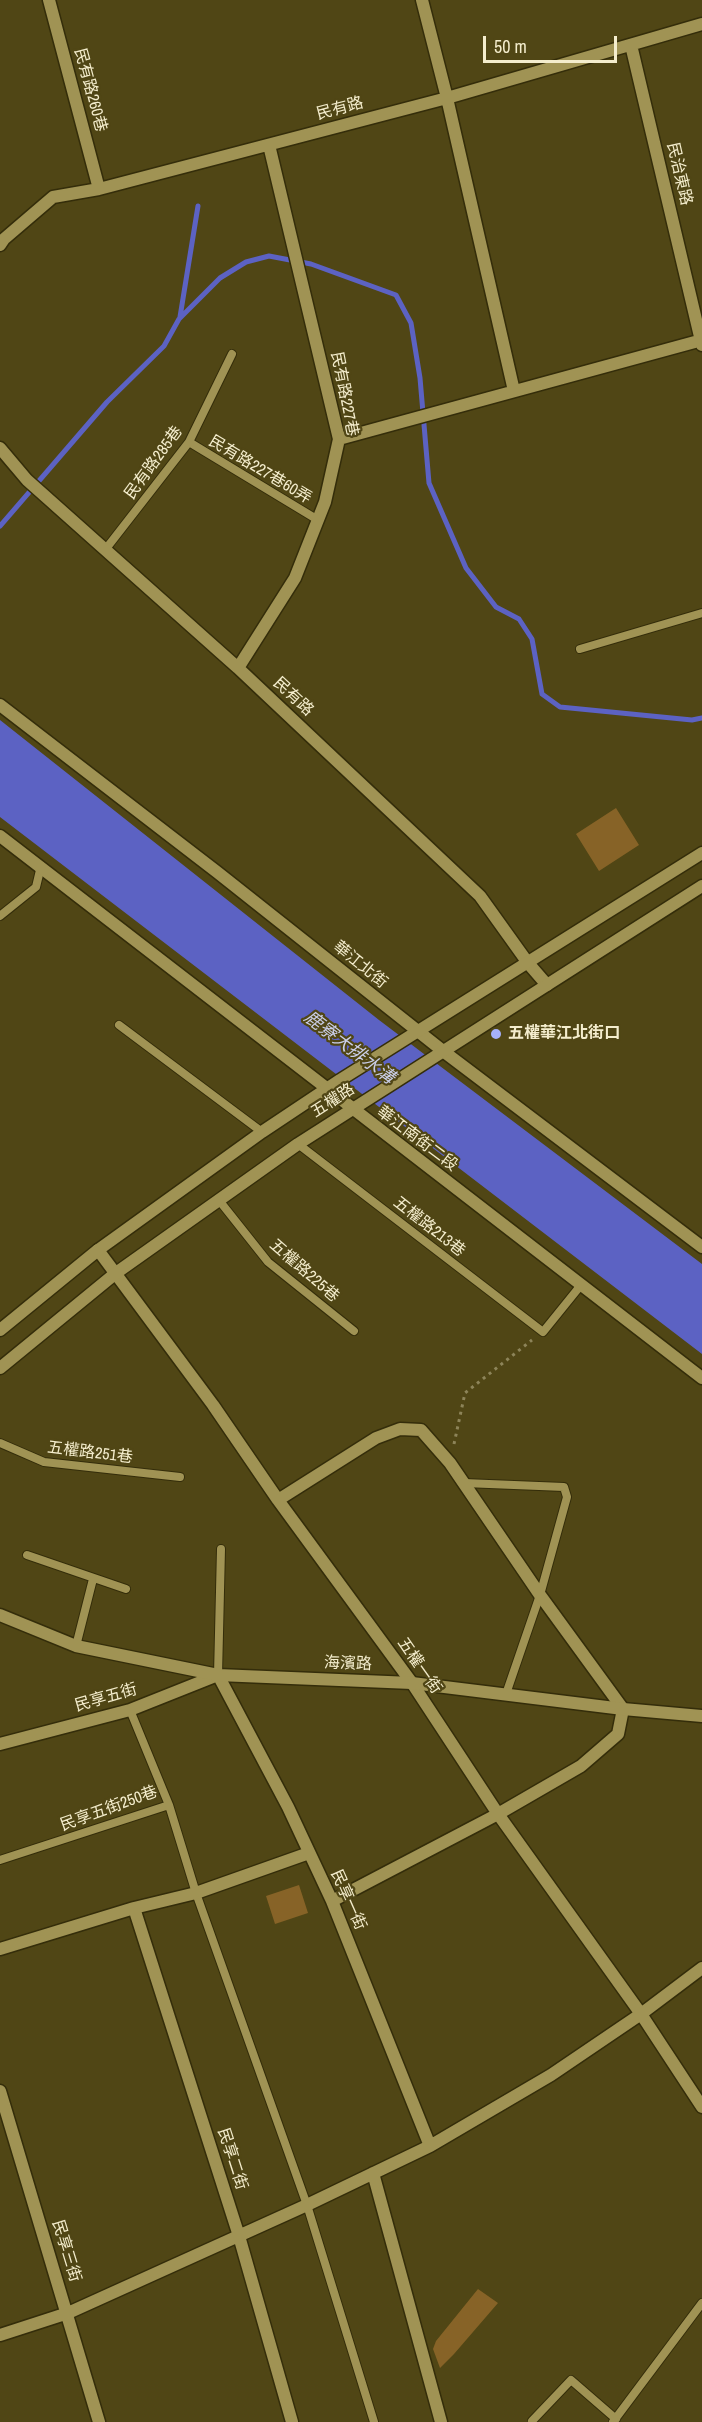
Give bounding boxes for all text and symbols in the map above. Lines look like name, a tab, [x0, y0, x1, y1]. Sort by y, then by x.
scale bar	[486, 24, 620, 62]
text: 50 m	[494, 34, 527, 59]
street label: 民有路260巷	[70, 46, 110, 134]
street label: 民有路	[314, 94, 366, 124]
street label: 民治東路	[662, 141, 696, 207]
street label: 民有路227巷	[326, 350, 362, 438]
street label: 民有路285巷	[121, 423, 187, 503]
street label: 民有路227巷60弄	[205, 432, 315, 508]
street label: 民有路	[269, 674, 317, 720]
street label: 華江北街	[329, 937, 391, 993]
water label: 鹿寮大排水溝	[299, 1007, 399, 1089]
place label: 五權華江北街口	[508, 1024, 620, 1044]
marker: 五權華江北街口	[489, 1027, 503, 1041]
street label: 五權路	[308, 1080, 358, 1122]
street label: 華江南街二段	[373, 1102, 461, 1176]
street label: 五權路213巷	[389, 1193, 469, 1261]
street label: 五權路225巷	[265, 1236, 343, 1306]
street label: 五權路251巷	[46, 1438, 134, 1468]
street label: 五權一街	[393, 1634, 445, 1698]
street label: 海濱路	[324, 1654, 372, 1674]
street label: 民享五街	[73, 1680, 139, 1716]
street label: 民享五街250巷	[58, 1783, 160, 1835]
street label: 民享一街	[326, 1867, 370, 1933]
street label: 民享二街	[213, 2126, 251, 2192]
street label: 民享三街	[47, 2218, 85, 2284]

